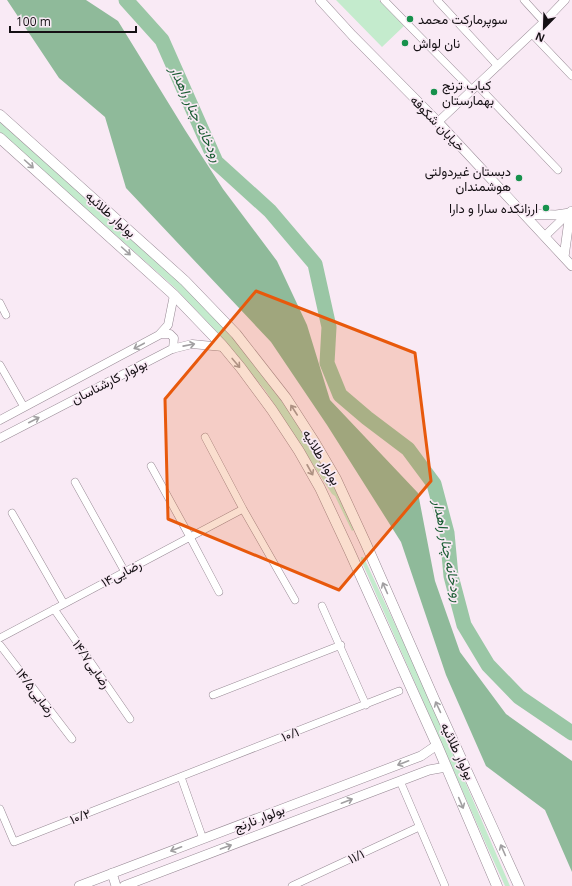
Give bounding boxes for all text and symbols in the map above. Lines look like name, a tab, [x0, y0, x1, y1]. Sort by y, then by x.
scale bar	[10, 8, 136, 34]
north arrow	[524, 8, 564, 48]
place label: سوپرمارکت محمد	[418, 10, 508, 29]
text: 100 m	[16, 13, 51, 30]
marker: سوپرمارکت محمد	[405, 14, 415, 24]
text: N	[533, 29, 547, 46]
place label: نان لواش	[413, 34, 460, 52]
marker: نان لواش	[400, 38, 410, 48]
water label: رودخانه چنار راهدار	[165, 62, 227, 166]
place label: کباب ترنج بهمارستان	[442, 76, 494, 109]
marker: کباب ترنج بهمارستان	[429, 87, 439, 97]
street label: خیابان شکوفه	[407, 91, 470, 155]
one-way arrow	[24, 159, 34, 168]
place label: دبستان غیردولتی هوشمندان	[425, 162, 511, 195]
marker: دبستان غیردولتی هوشمندان	[514, 173, 524, 183]
street label: بولوار طلائیه	[82, 187, 140, 241]
place label: ارزانکده سارا و دارا	[449, 199, 538, 217]
marker: ارزانکده سارا و دارا	[541, 203, 551, 213]
one-way arrow	[121, 246, 131, 255]
one-way arrow	[182, 341, 195, 349]
one-way arrow	[133, 343, 145, 350]
street label: بولوار کارشناسان	[68, 354, 150, 408]
one-way arrow	[232, 358, 241, 369]
one-way arrow	[290, 405, 298, 416]
one-way arrow	[28, 416, 40, 423]
street label: بولوار طلائیه	[299, 426, 345, 488]
one-way arrow	[307, 464, 314, 476]
water label: رودخانه چنار راهدار	[428, 497, 468, 604]
street label: رضایی۱۴	[98, 555, 144, 591]
one-way arrow	[381, 582, 388, 594]
street label: رضایی۱۴/۷	[69, 636, 115, 692]
street label: رضایی۱۴/۵	[12, 664, 60, 720]
one-way arrow	[434, 701, 441, 713]
street label: بولوار طلائیه	[437, 719, 479, 783]
street label: ۱۰/۱	[278, 722, 302, 746]
one-way arrow	[397, 760, 409, 768]
one-way arrow	[458, 796, 466, 808]
one-way arrow	[341, 797, 353, 805]
street label: بولوار نارنج	[231, 800, 288, 837]
street label: ۱۰/۲	[67, 804, 93, 828]
one-way arrow	[219, 843, 231, 851]
street label: ۱۱/۱	[345, 844, 367, 868]
one-way arrow	[171, 845, 183, 853]
one-way arrow	[499, 845, 506, 857]

